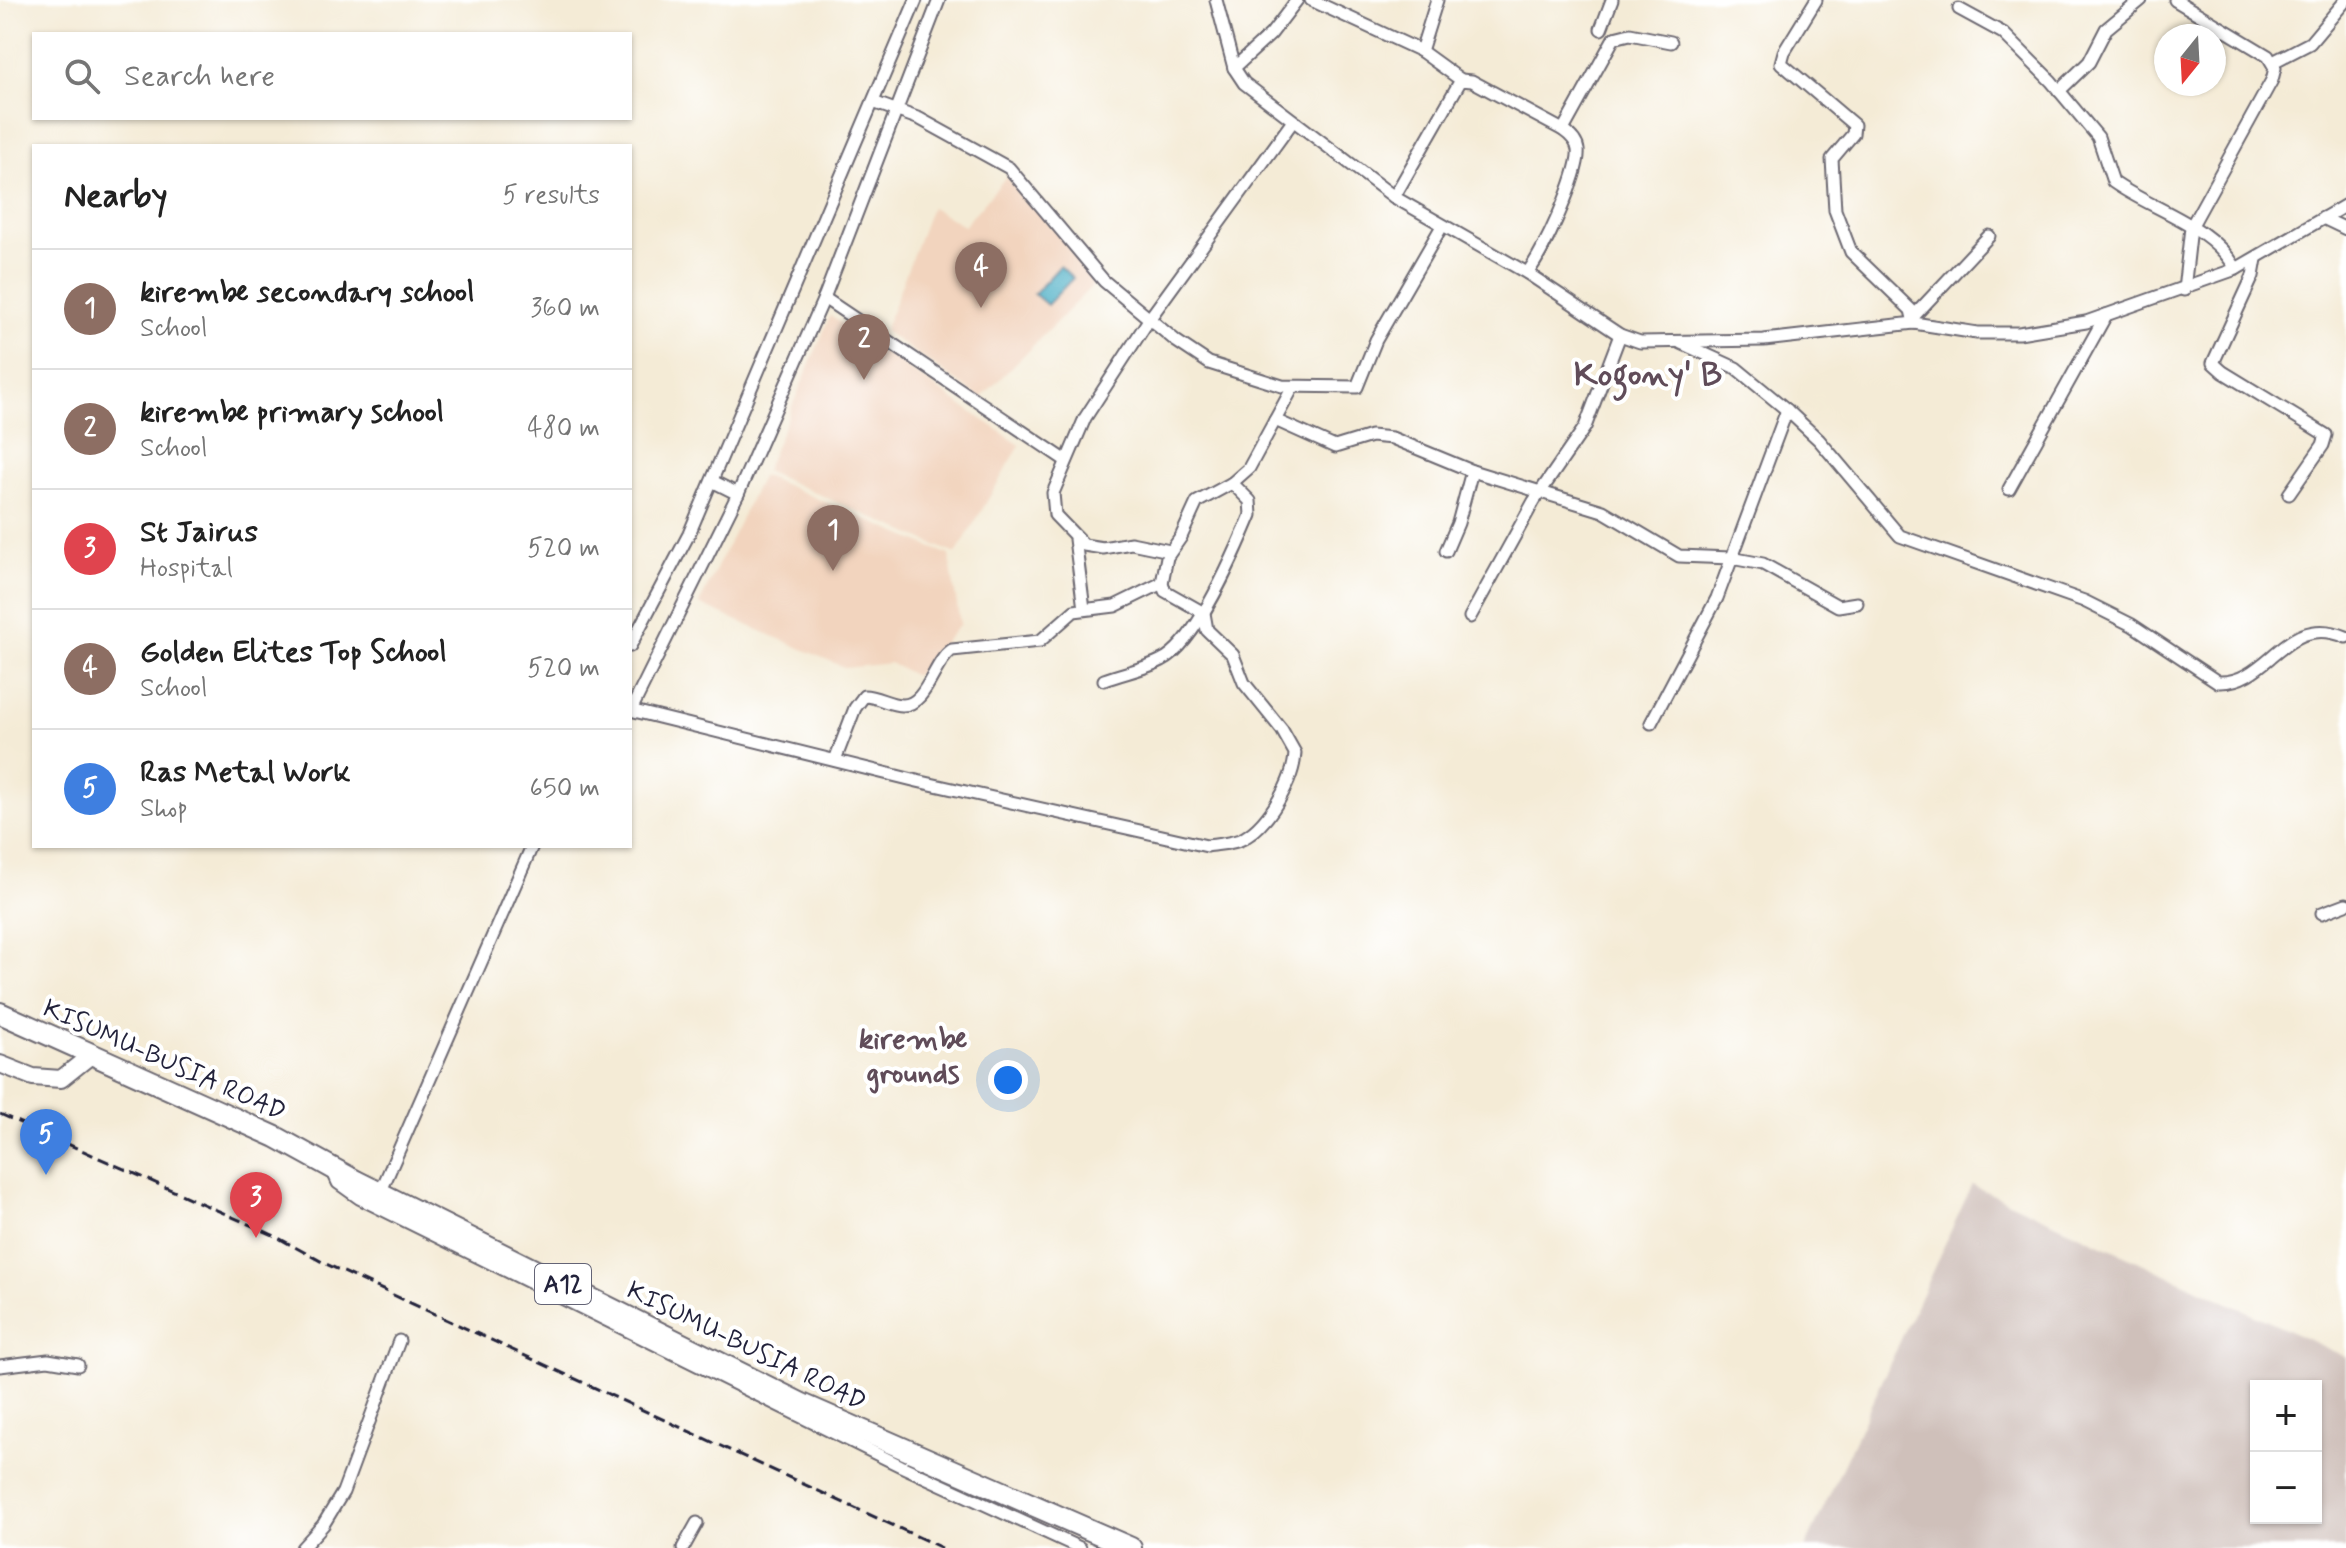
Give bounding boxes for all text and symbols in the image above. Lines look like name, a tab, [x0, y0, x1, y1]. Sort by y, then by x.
north arrow	[2154, 24, 2226, 96]
search box	[32, 32, 632, 120]
icon: search	[60, 54, 104, 98]
text: Search here	[124, 57, 275, 96]
text: Nearby	[64, 174, 168, 219]
text: 5 results	[502, 179, 600, 213]
pin: 4	[955, 242, 1007, 308]
text: kirembe secondary school	[140, 273, 475, 312]
text: 1	[84, 292, 96, 326]
text: 360 m	[531, 292, 600, 326]
text: School	[140, 312, 207, 346]
pin: 2	[838, 314, 890, 380]
district label: Kogony' B	[1574, 353, 1722, 402]
text: kirembe primary school	[140, 393, 444, 432]
text: 2	[84, 412, 96, 446]
text: 480 m	[527, 412, 600, 446]
text: School	[140, 432, 207, 466]
pin: 1	[807, 505, 859, 571]
text: St Jairus	[140, 513, 258, 552]
text: 3	[84, 532, 96, 566]
text: 520 m	[527, 532, 600, 566]
text: Hospital	[140, 552, 233, 586]
text: Golden Elites Top School	[140, 633, 447, 672]
text: 4	[82, 652, 98, 686]
text: 520 m	[527, 652, 600, 686]
text: School	[140, 672, 207, 706]
text: Ras Metal Work	[140, 753, 350, 792]
text: 5	[82, 772, 98, 806]
text: 650 m	[529, 772, 600, 806]
text: Shop	[140, 792, 188, 826]
street label: KISUMU-BUSIA ROAD	[38, 992, 291, 1130]
district label: kirembe grounds	[859, 1020, 967, 1094]
your location	[988, 1060, 1028, 1100]
pin: 5	[20, 1109, 72, 1175]
pin: 3	[230, 1172, 282, 1238]
road number: A12	[535, 1264, 591, 1304]
street label: KISUMU-BUSIA ROAD	[621, 1274, 871, 1420]
map controls	[2250, 1380, 2322, 1524]
button: +	[2250, 1380, 2322, 1452]
button: −	[2250, 1452, 2322, 1524]

